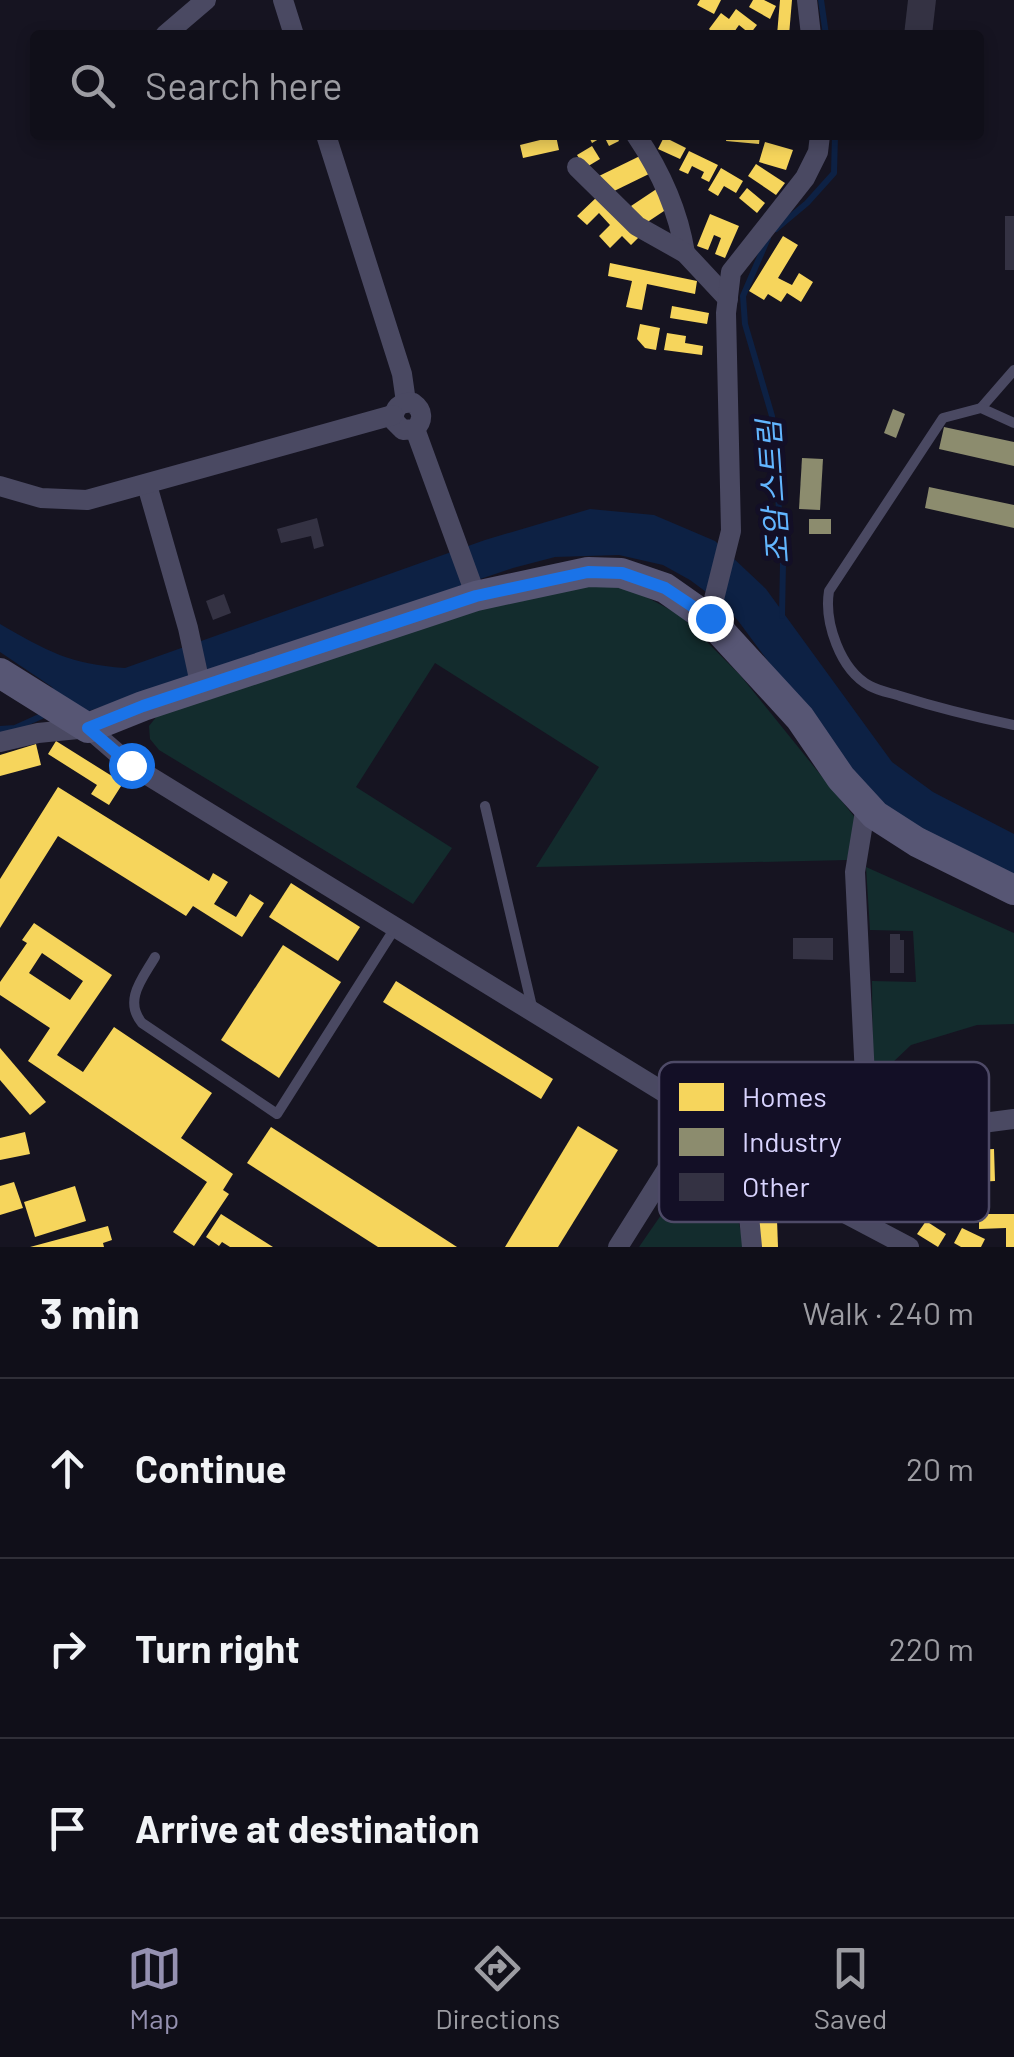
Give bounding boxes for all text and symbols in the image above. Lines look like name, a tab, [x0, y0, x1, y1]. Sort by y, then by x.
search box	[30, 30, 984, 140]
icon: search	[65, 58, 120, 113]
text: Search here	[145, 62, 343, 108]
water label: 조암 스트림	[749, 417, 795, 565]
route end	[688, 596, 734, 642]
route start	[109, 743, 155, 789]
legend	[659, 1062, 989, 1222]
text: Homes	[742, 1079, 827, 1113]
text: Industry	[742, 1124, 842, 1158]
text: Other	[742, 1169, 810, 1203]
text: 3 min	[40, 1287, 140, 1337]
text: Walk · 240 m	[802, 1293, 974, 1331]
icon: ahead	[40, 1441, 95, 1496]
text: Continue	[135, 1445, 286, 1491]
text: 20 m	[906, 1449, 974, 1487]
icon: right	[40, 1621, 95, 1676]
text: Turn right	[135, 1625, 300, 1671]
text: 220 m	[889, 1629, 974, 1667]
icon: arrive	[40, 1801, 95, 1856]
text: Arrive at destination	[135, 1805, 480, 1851]
tab: Map	[127, 1941, 182, 2035]
tab: Directions	[435, 1941, 560, 2035]
tab: Saved	[814, 1941, 887, 2035]

